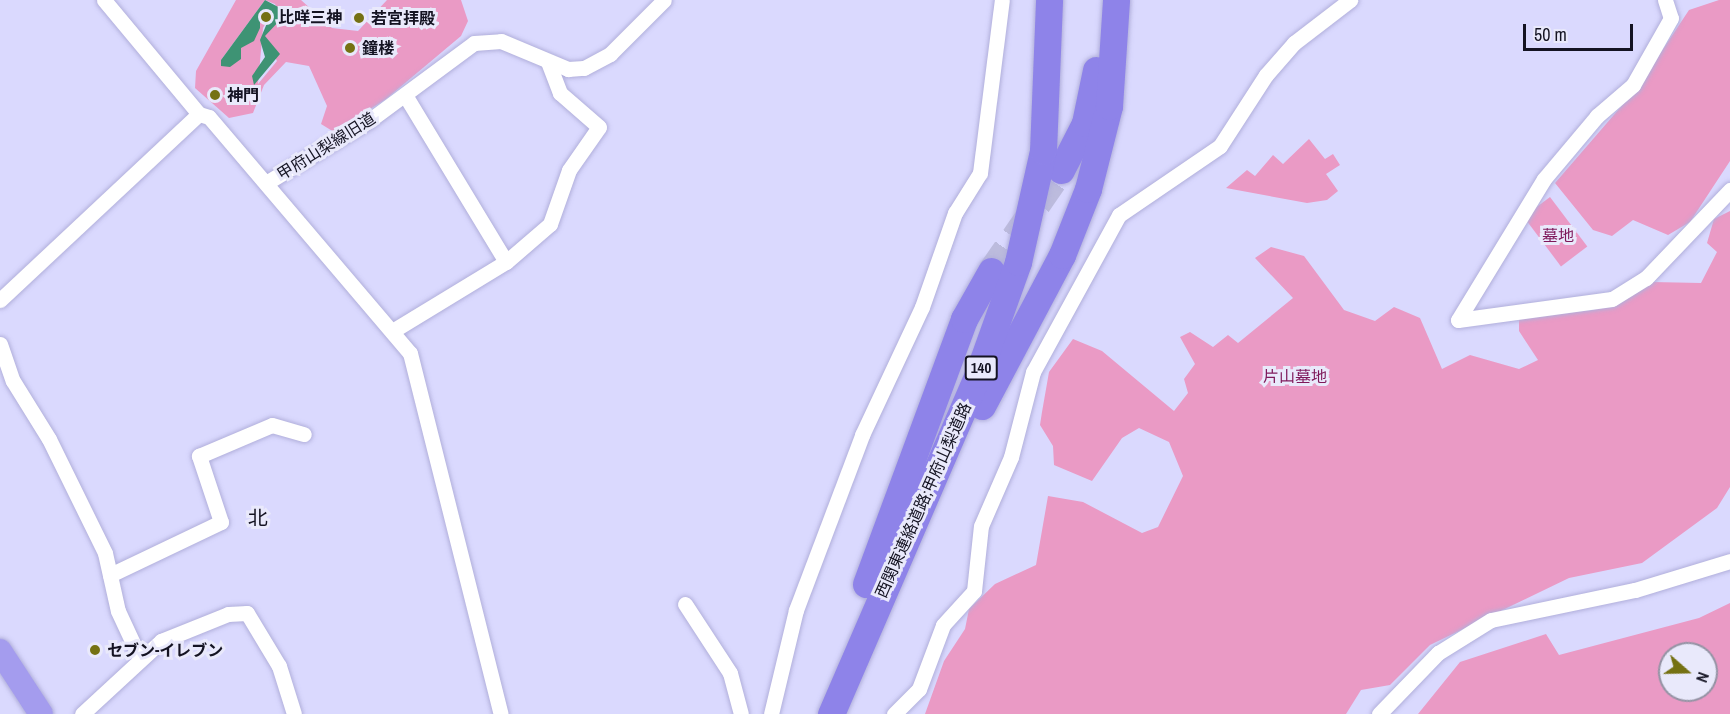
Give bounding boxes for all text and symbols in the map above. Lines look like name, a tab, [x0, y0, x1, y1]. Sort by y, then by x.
place label: 比咩三神	[278, 7, 342, 27]
place label: 若宮拝殿	[371, 8, 435, 28]
marker: 比咩三神	[259, 10, 273, 24]
marker: 若宮拝殿	[352, 11, 366, 25]
scale bar	[1526, 12, 1636, 50]
text: 50 m	[1534, 22, 1567, 47]
place label: 鐘楼	[362, 38, 394, 58]
marker: 鐘楼	[343, 41, 357, 55]
place label: 神門	[227, 85, 259, 105]
marker: 神門	[208, 88, 222, 102]
street label: 甲府山梨線旧道	[273, 108, 379, 184]
park label: 墓地	[1542, 225, 1574, 245]
road number: 140	[964, 356, 998, 380]
park label: 片山墓地	[1263, 366, 1327, 386]
street label: 西関東連絡道路;甲府山梨道路	[871, 399, 975, 601]
district label: 北	[248, 505, 268, 529]
place label: セブン-イレブン	[107, 640, 223, 660]
north arrow	[1658, 642, 1718, 702]
marker: セブン-イレブン	[88, 643, 102, 657]
text: N	[1691, 669, 1715, 686]

